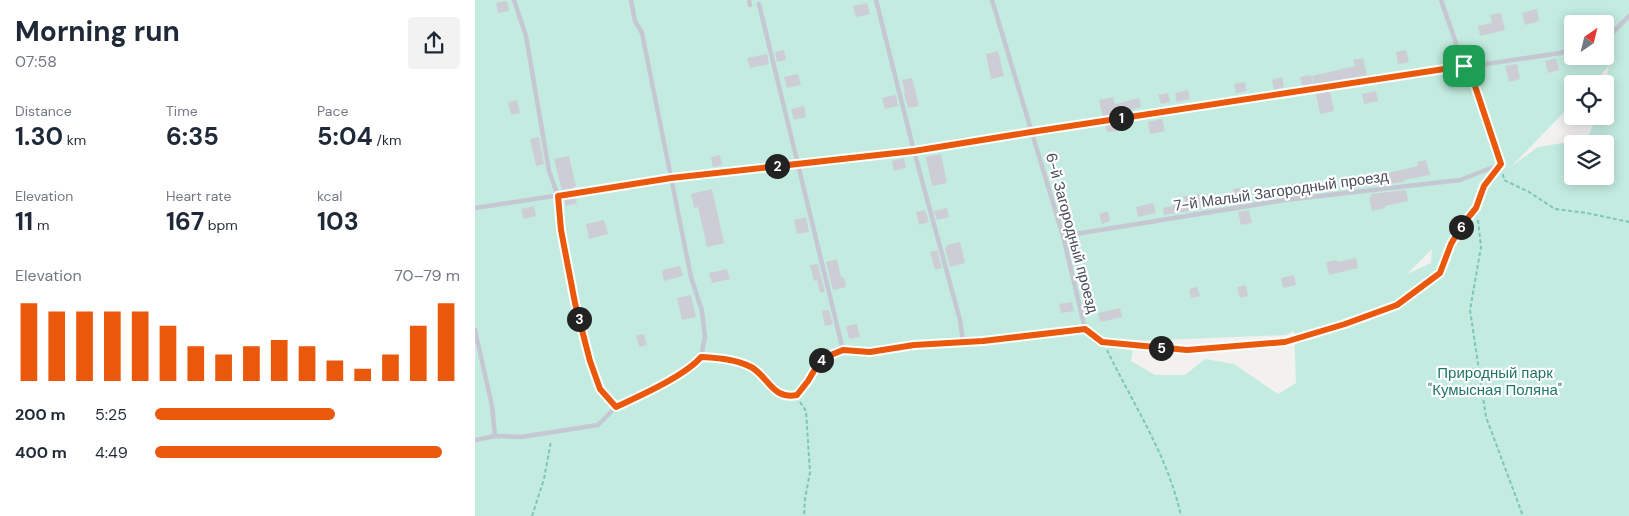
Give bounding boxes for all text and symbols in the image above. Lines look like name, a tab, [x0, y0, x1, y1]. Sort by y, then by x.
text: Morning run	[15, 13, 180, 50]
north arrow	[1564, 15, 1614, 65]
map controls	[1564, 15, 1614, 185]
button: share	[408, 17, 460, 69]
pin	[1443, 45, 1485, 87]
text: 07:58	[15, 51, 57, 72]
icon: arrive	[1450, 52, 1478, 80]
button: locate	[1564, 75, 1614, 125]
text: Distance	[15, 102, 72, 120]
text: Time	[166, 102, 198, 120]
text: Pace	[317, 102, 348, 120]
pin: 1	[1109, 106, 1133, 130]
text: 1	[1119, 109, 1124, 127]
text: 1.30	[15, 120, 63, 153]
text: 6:35	[166, 120, 219, 153]
text: 5:04	[317, 120, 373, 153]
text: km	[63, 131, 86, 149]
text: /km	[373, 131, 402, 149]
button: layers	[1564, 135, 1614, 185]
street label: 6-й Загородный проезд	[1041, 151, 1103, 316]
pin: 2	[765, 154, 789, 178]
text: 2	[773, 157, 782, 175]
street label: 7-й Малый Загородный проезд	[1172, 166, 1390, 216]
text: Elevation	[15, 187, 73, 205]
text: Heart rate	[166, 187, 231, 205]
text: kcal	[317, 187, 342, 205]
text: 11	[15, 205, 33, 238]
text: 167	[166, 205, 204, 238]
text: 103	[317, 205, 359, 238]
pin: 6	[1449, 214, 1473, 240]
text: m	[33, 216, 49, 234]
text: bpm	[204, 216, 238, 234]
text: 6	[1457, 218, 1466, 236]
text: Elevation	[15, 265, 82, 286]
text: 70–79 m	[394, 265, 460, 286]
pin: 3	[567, 306, 591, 332]
text: 3	[575, 310, 584, 328]
pin: 5	[1149, 336, 1173, 360]
text: 5	[1157, 339, 1166, 357]
pin: 4	[809, 348, 833, 372]
text: 4	[817, 351, 826, 369]
park label: Природный парк "Кумысная Поляна"	[1428, 363, 1562, 400]
text: 200 m	[15, 404, 66, 425]
text: 5:25	[95, 404, 127, 425]
text: 400 m	[15, 442, 67, 463]
text: 4:49	[95, 442, 128, 463]

